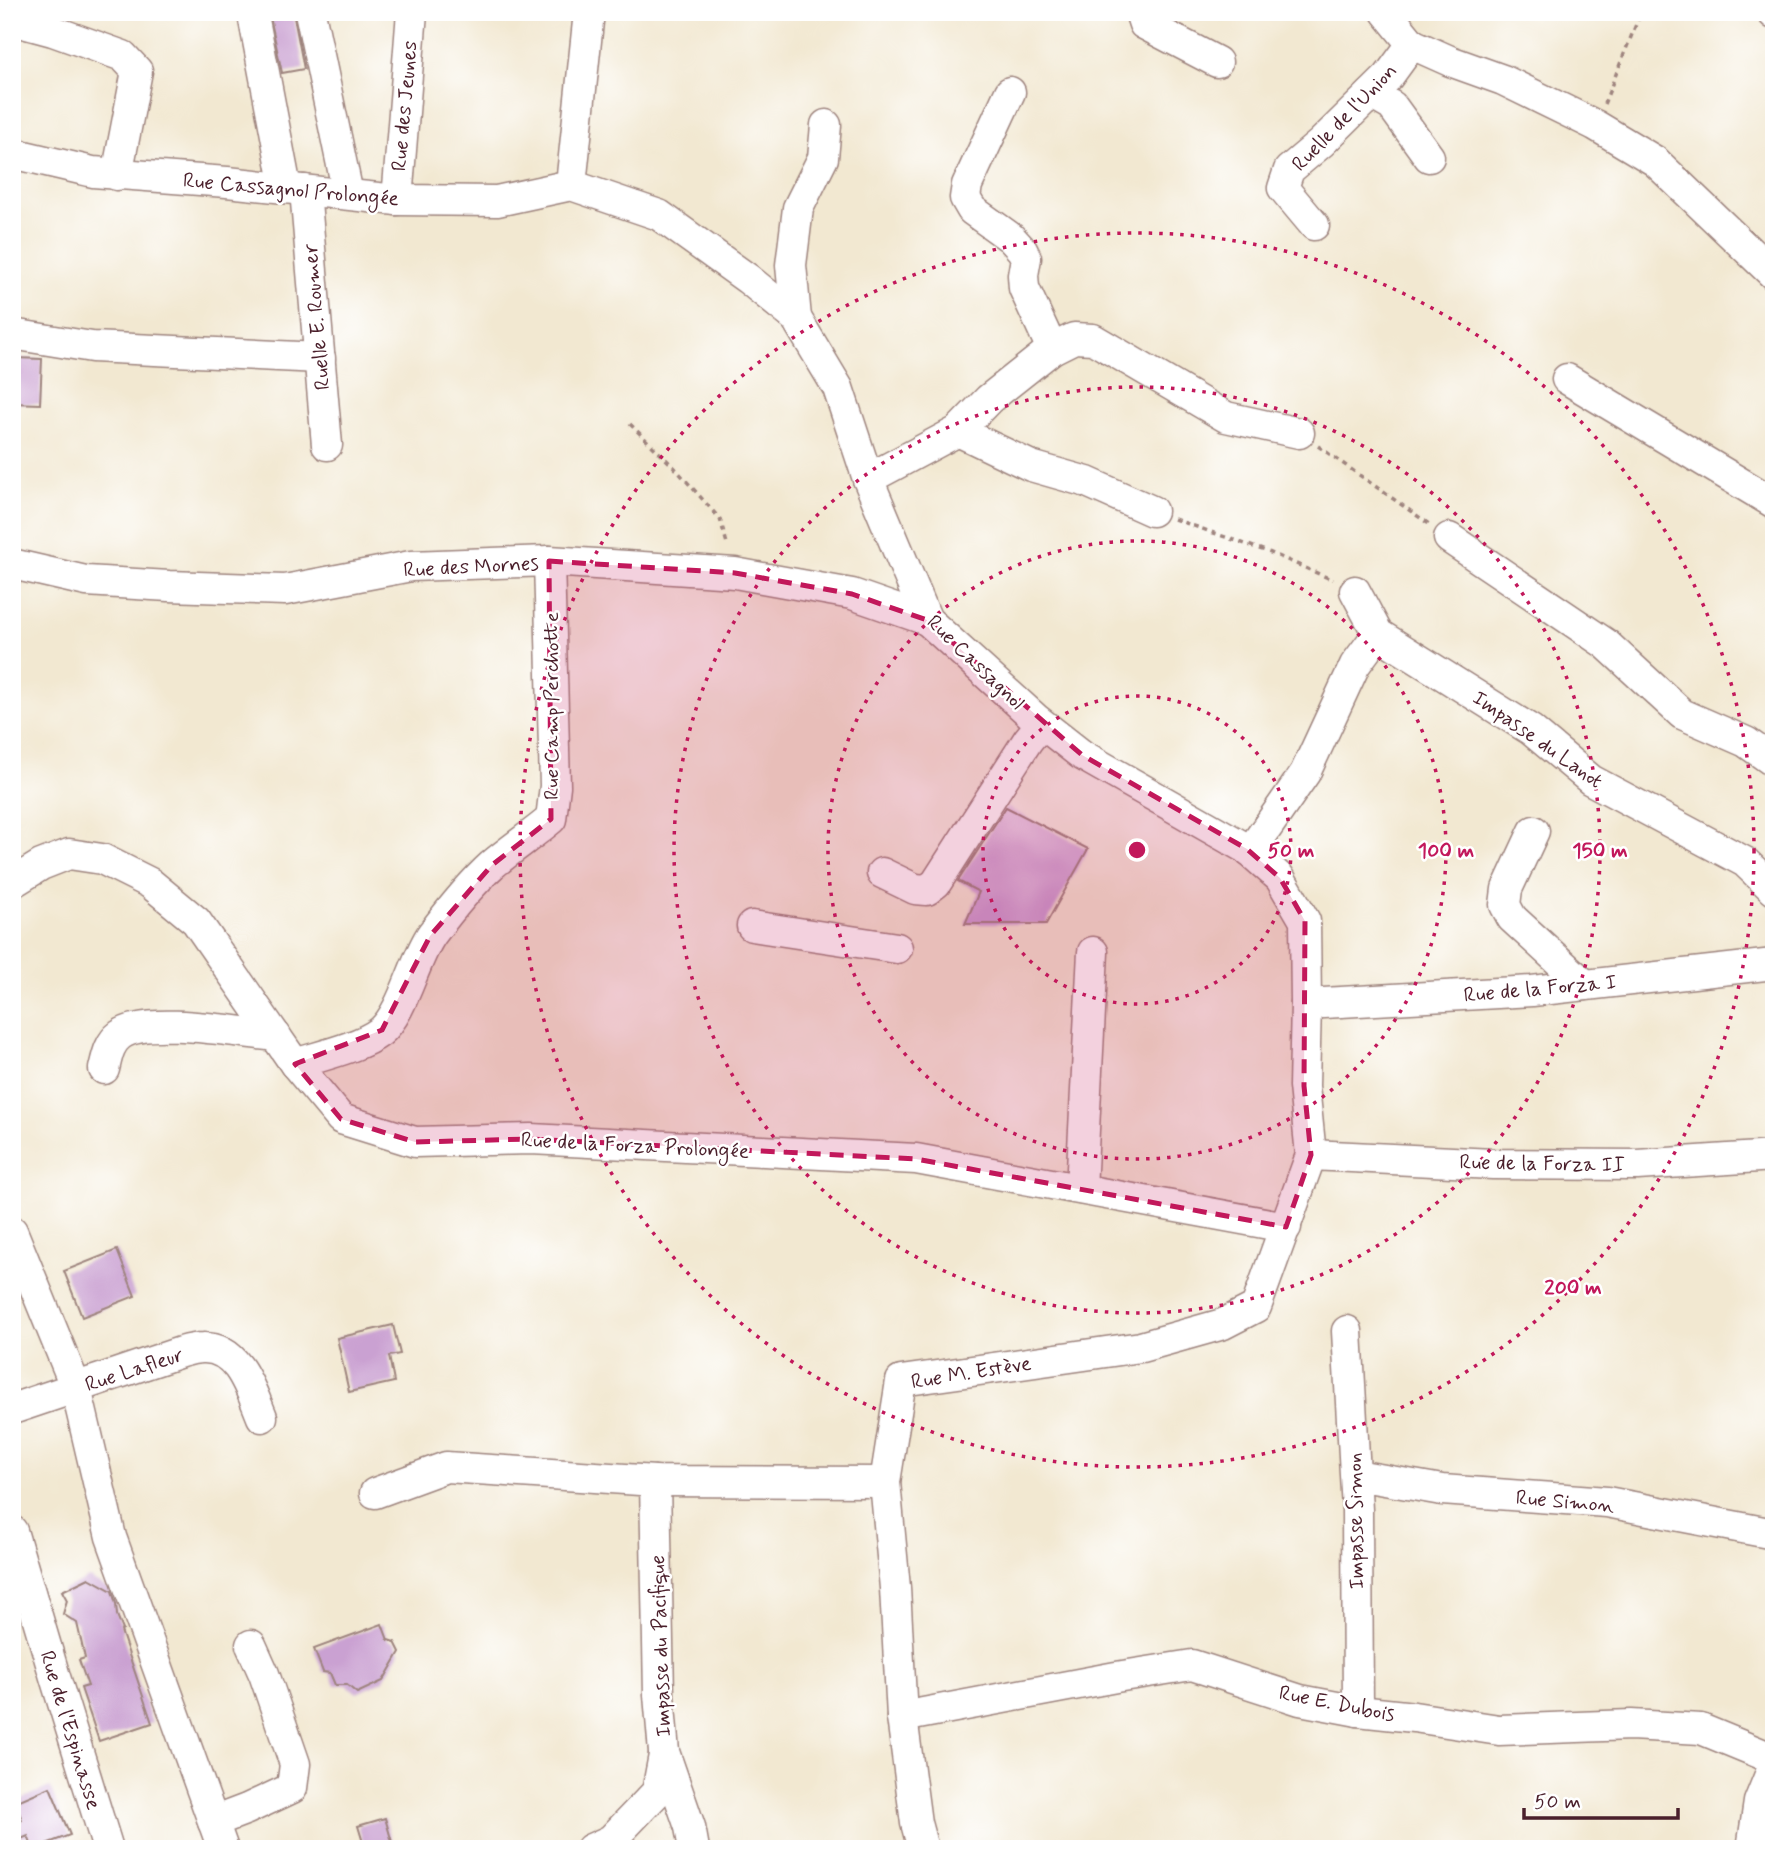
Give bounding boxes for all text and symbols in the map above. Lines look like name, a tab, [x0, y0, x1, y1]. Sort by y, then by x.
street label: Rue des Jeunes	[385, 40, 425, 172]
street label: Ruelle de l'Union	[1286, 57, 1404, 178]
street label: Rue Cassagnol Prolongée	[182, 167, 400, 214]
street label: Ruelle E. Roumer	[297, 242, 337, 391]
street label: Rue des Mornes	[403, 549, 539, 585]
street label: Rue Cassagnol	[920, 609, 1030, 717]
street label: Rue Camp Perchotte	[538, 612, 566, 800]
street label: Impasse du Lanot	[1467, 684, 1608, 795]
text: 50 m	[1268, 837, 1315, 865]
text: 100 m	[1418, 837, 1474, 865]
text: 150 m	[1572, 837, 1628, 865]
centre of rings	[1125, 838, 1149, 862]
street label: Rue de la Forza I	[1463, 968, 1618, 1010]
street label: Rue de la Forza Prolongée	[520, 1126, 750, 1167]
street label: Rue de la Forza II	[1459, 1149, 1625, 1179]
text: 200 m	[1544, 1274, 1602, 1302]
street label: Rue Lafleur	[81, 1341, 187, 1399]
street label: Rue M. Estève	[909, 1350, 1033, 1396]
street label: Impasse Simon	[1341, 1452, 1371, 1590]
street label: Rue Simon	[1514, 1484, 1616, 1520]
street label: Impasse du Pacifique	[644, 1555, 678, 1737]
street label: Rue de l'Espinasse	[33, 1647, 108, 1813]
street label: Rue E. Dubois	[1277, 1679, 1397, 1729]
scale bar	[1524, 1777, 1678, 1821]
text: 50 m	[1534, 1788, 1581, 1816]

